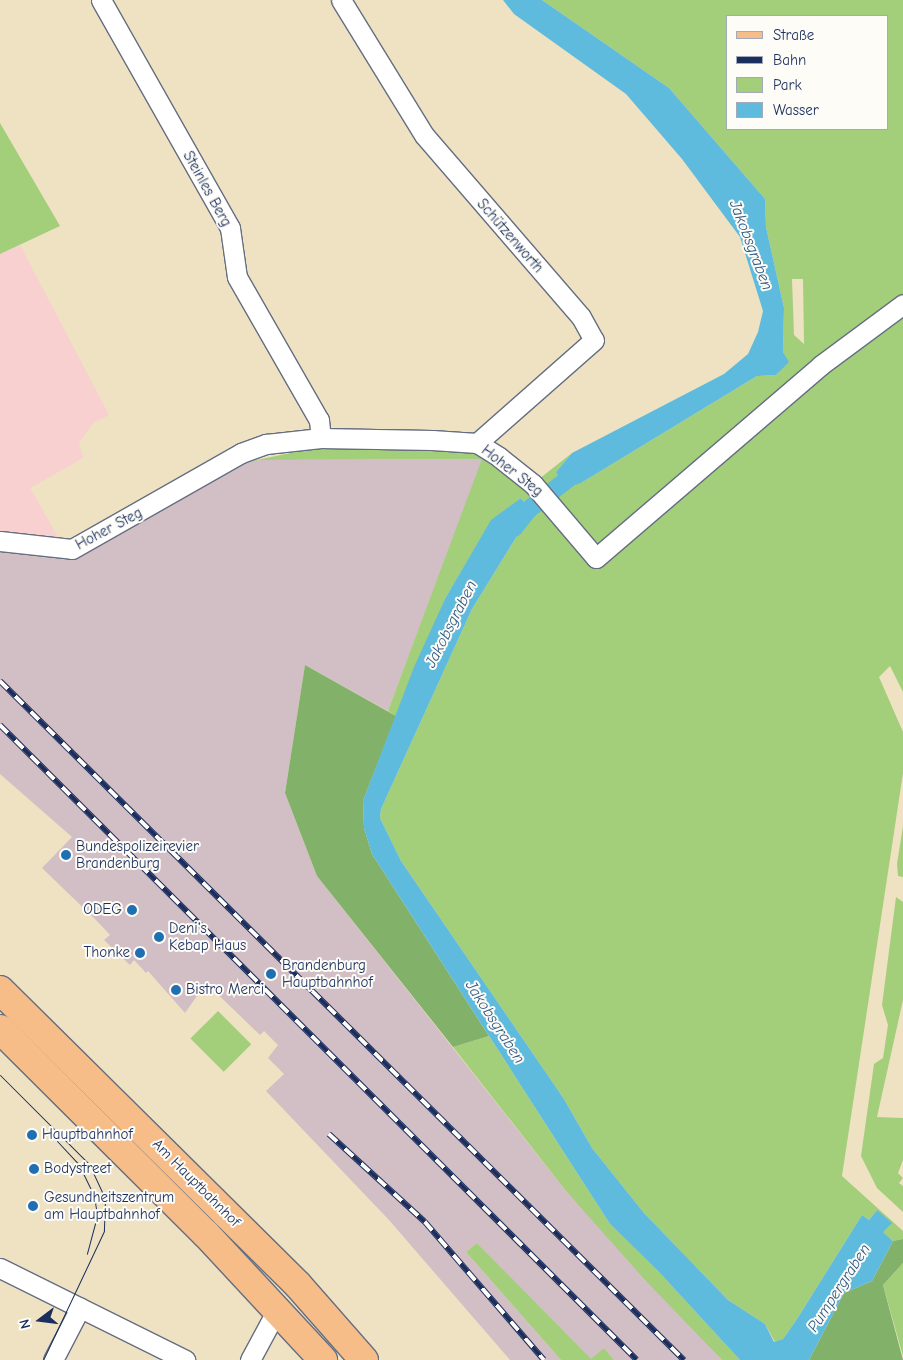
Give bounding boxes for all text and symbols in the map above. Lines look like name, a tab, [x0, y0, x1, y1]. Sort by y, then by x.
legend	[726, 15, 888, 130]
text: Straße	[773, 26, 814, 44]
text: Bahn	[773, 51, 806, 69]
text: Park	[773, 76, 802, 94]
text: Wasser	[773, 101, 819, 119]
street label: Steinles Berg	[179, 148, 235, 230]
street label: Schützenworth	[473, 195, 547, 277]
water label: Jakobsgraben	[725, 197, 777, 293]
street label: Hoher Steg	[478, 441, 546, 501]
street label: Hoher Steg	[73, 504, 145, 554]
water label: Jakobsgraben	[421, 577, 481, 671]
place label: Bundespolizeirevier Brandenburg	[76, 837, 199, 872]
marker: Bundespolizeirevier Brandenburg	[60, 849, 72, 861]
place label: ODEG	[83, 901, 122, 919]
marker: ODEG	[126, 904, 138, 916]
place label: Deni's Kebap Haus	[169, 919, 246, 954]
marker: Deni's Kebap Haus	[153, 931, 165, 943]
place label: Thonke	[83, 944, 130, 962]
marker: Thonke	[134, 947, 146, 959]
place label: Brandenburg Hauptbahnhof	[282, 956, 373, 991]
marker: Brandenburg Hauptbahnhof	[264, 967, 278, 981]
water label: Jakobsgraben	[461, 977, 529, 1067]
place label: Bistro Merci	[186, 981, 264, 999]
marker: Bistro Merci	[170, 984, 182, 996]
place label: Hauptbahnhof	[42, 1126, 133, 1144]
marker: Hauptbahnhof	[26, 1129, 38, 1141]
street label: Am Hauptbahnhof	[148, 1135, 244, 1231]
place label: Bodystreet	[44, 1160, 111, 1178]
marker: Bodystreet	[28, 1163, 40, 1175]
place label: Gesundheitszentrum am Hauptbahnhof	[44, 1188, 174, 1223]
marker: Gesundheitszentrum am Hauptbahnhof	[26, 1199, 40, 1213]
water label: Pumpergraben	[803, 1240, 875, 1336]
north arrow	[15, 1295, 65, 1345]
text: N	[16, 1317, 34, 1331]

